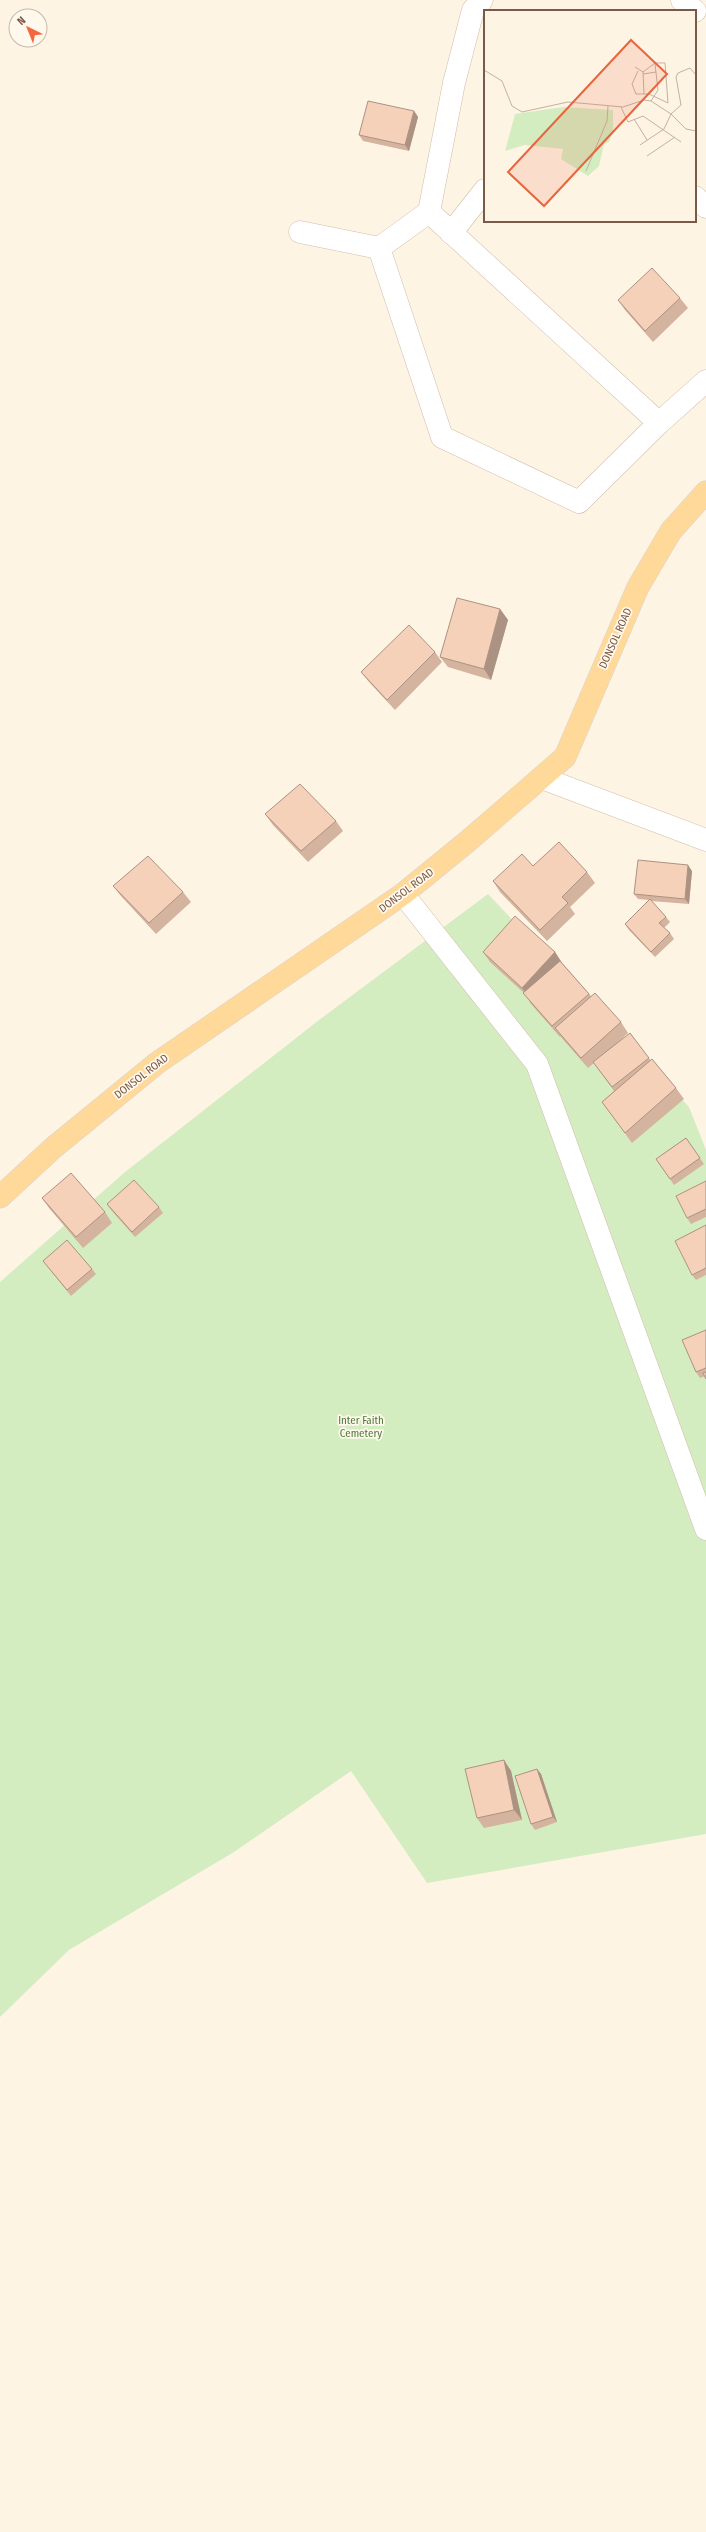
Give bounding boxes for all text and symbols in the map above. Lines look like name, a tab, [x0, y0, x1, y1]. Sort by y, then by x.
north arrow	[8, 8, 48, 48]
inset map	[484, 10, 696, 222]
text: N	[15, 14, 28, 28]
street label: DONSOL ROAD	[596, 606, 635, 670]
street label: DONSOL ROAD	[377, 866, 436, 915]
street label: DONSOL ROAD	[112, 1051, 171, 1101]
park label: Inter Faith Cemetery	[338, 1414, 384, 1440]

